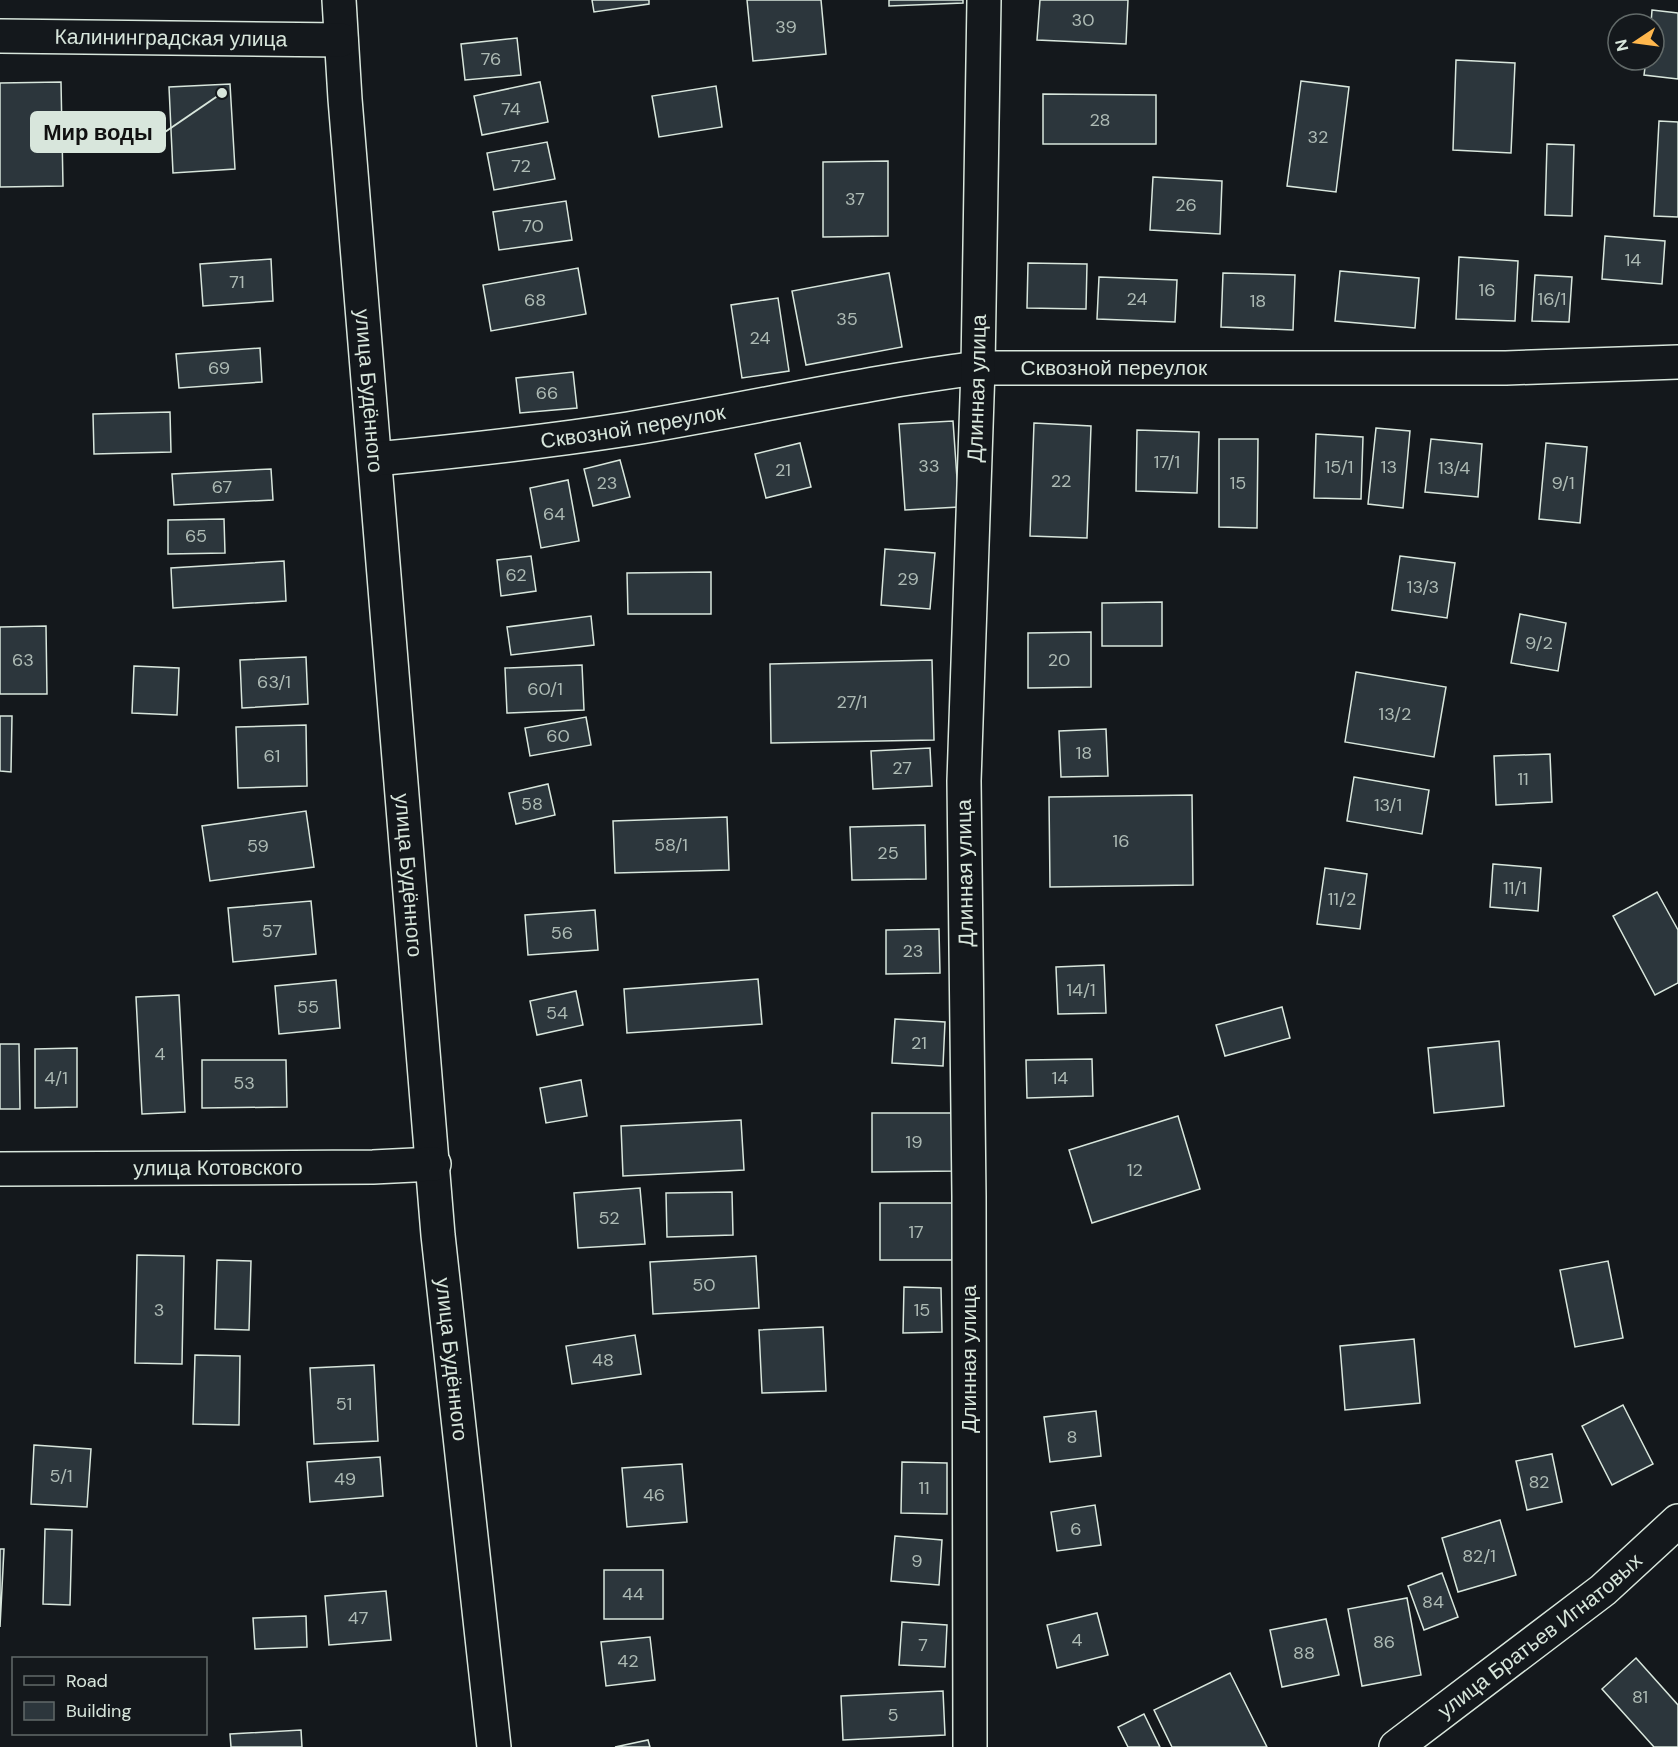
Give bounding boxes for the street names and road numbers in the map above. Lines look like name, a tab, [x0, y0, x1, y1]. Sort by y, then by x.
street label: Калининградская улица	[54, 23, 288, 53]
street label: улица Будённого	[348, 308, 390, 474]
street label: Длинная улица	[961, 314, 993, 463]
street label: Сквозной переулок	[1021, 354, 1208, 382]
street label: Сквозной переулок	[539, 398, 728, 455]
street label: улица Будённого	[388, 792, 429, 958]
street label: Длинная улица	[950, 799, 980, 947]
street label: улица Котовского	[133, 1153, 303, 1182]
street label: улица Будённого	[429, 1276, 474, 1442]
street label: Длинная улица	[955, 1285, 983, 1433]
street label: улица Братьев Игнатовых	[1432, 1547, 1648, 1724]

